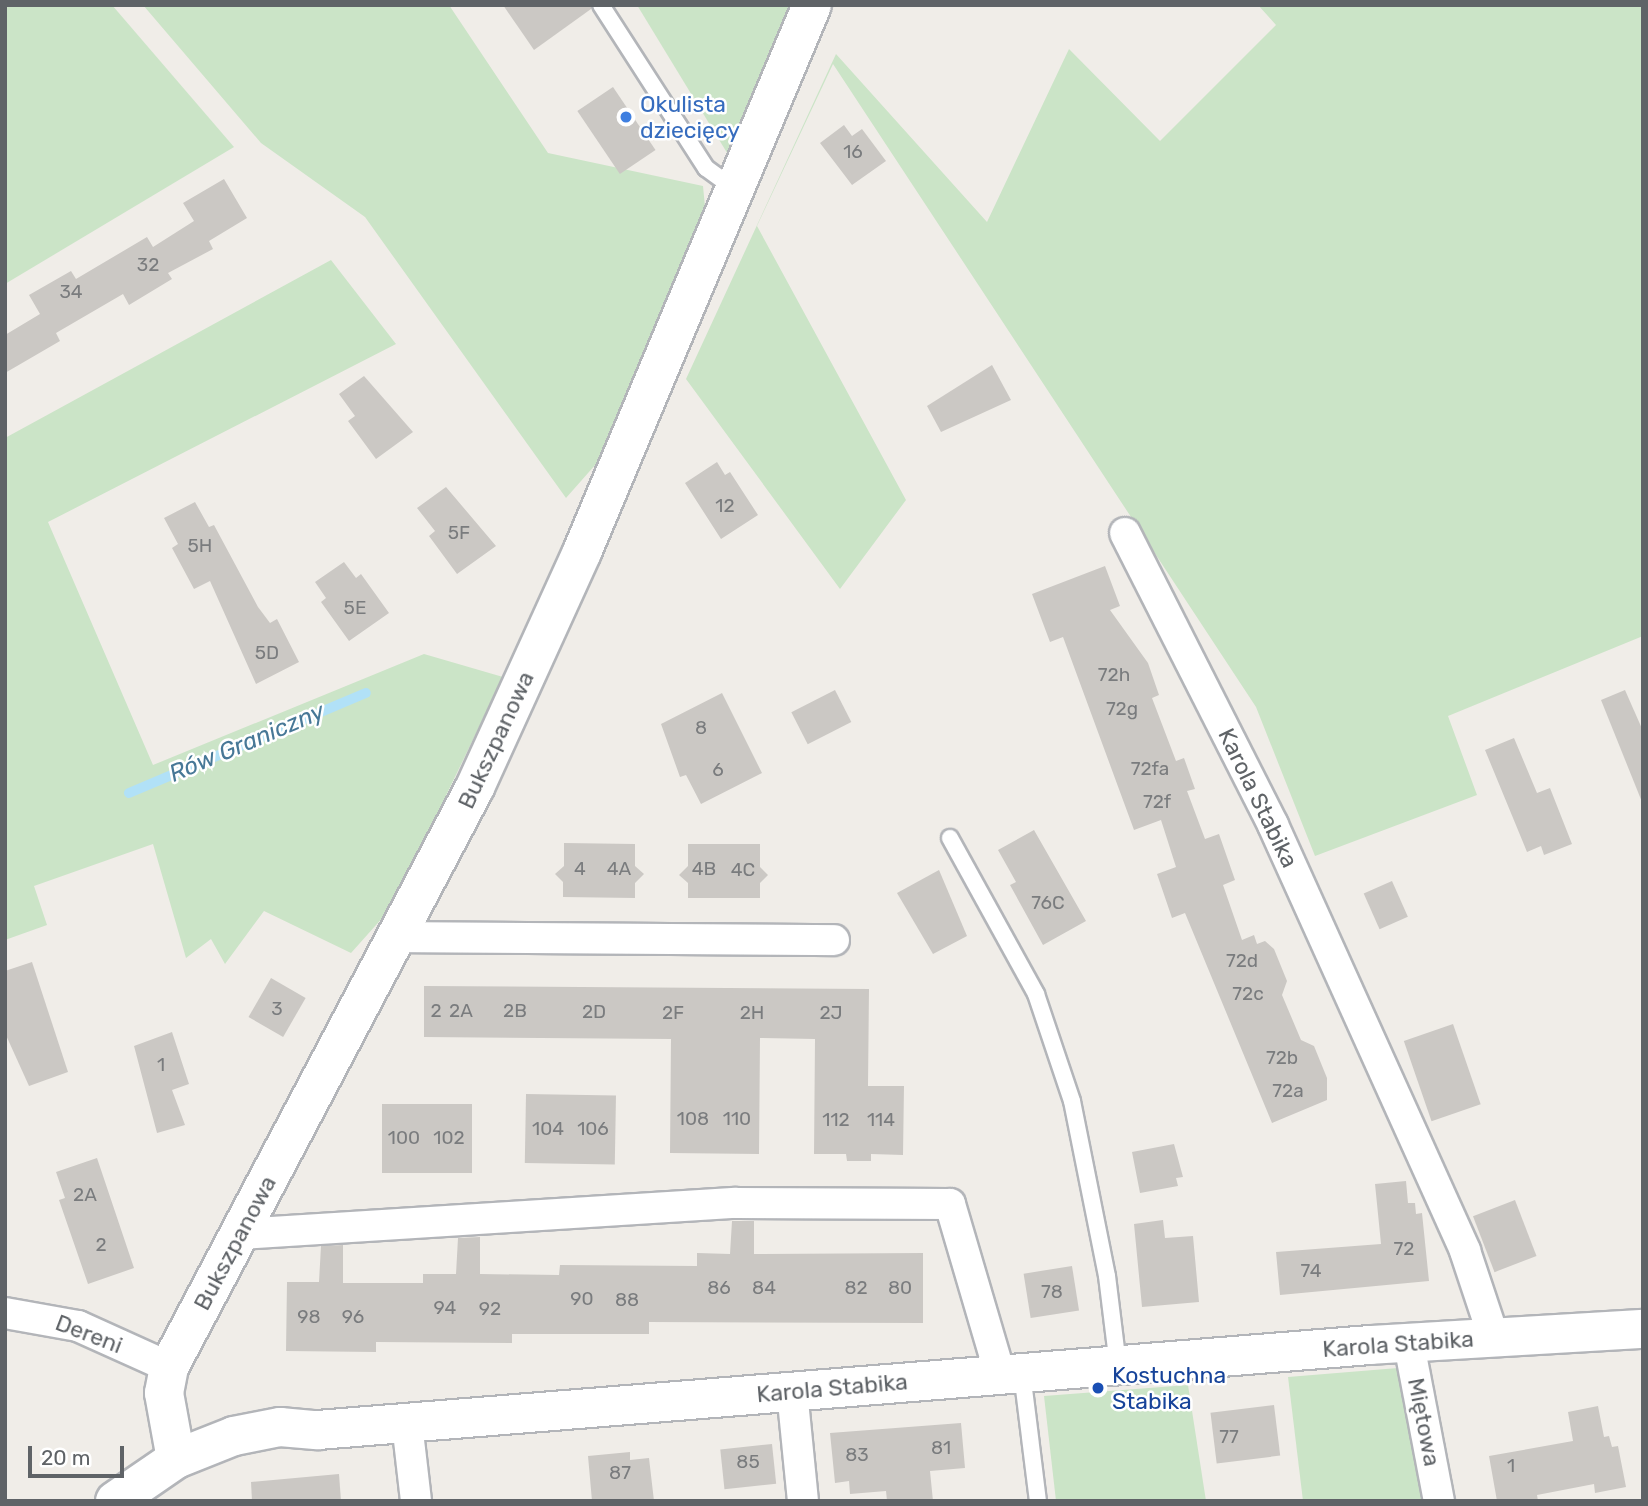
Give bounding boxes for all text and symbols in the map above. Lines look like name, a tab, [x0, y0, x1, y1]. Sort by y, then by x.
place label: Okulista dziecięcy	[640, 90, 740, 144]
marker: Okulista dziecięcy	[618, 109, 634, 125]
house number: 16	[843, 141, 863, 163]
house number: 32	[137, 254, 159, 276]
house number: 34	[59, 281, 83, 303]
house number: 12	[715, 495, 735, 517]
house number: 5F	[448, 522, 470, 544]
house number: 5H	[188, 535, 212, 557]
house number: 5E	[344, 597, 366, 619]
house number: 5D	[255, 642, 279, 664]
house number: 72h	[1098, 664, 1130, 686]
street label: Bukszpanowa	[452, 667, 540, 813]
water label: Rów Graniczny	[165, 697, 329, 789]
house number: 72g	[1106, 698, 1138, 720]
house number: 8	[695, 717, 707, 739]
street label: Karola Stabika	[1212, 724, 1304, 872]
house number: 72fa	[1131, 758, 1169, 780]
house number: 6	[712, 759, 724, 781]
house number: 72f	[1143, 791, 1171, 813]
house number: 4	[574, 858, 586, 880]
house number: 4A	[607, 858, 631, 880]
house number: 4B	[692, 858, 716, 880]
house number: 4C	[731, 859, 755, 881]
house number: 76C	[1031, 892, 1065, 914]
house number: 72d	[1226, 950, 1258, 972]
house number: 72c	[1232, 983, 1264, 1005]
house number: 3	[271, 998, 283, 1020]
house number: 2	[430, 1000, 442, 1022]
house number: 2A	[449, 1000, 473, 1022]
house number: 2B	[503, 1000, 527, 1022]
house number: 2D	[582, 1001, 606, 1023]
house number: 2F	[662, 1002, 684, 1024]
house number: 2H	[740, 1002, 764, 1024]
house number: 2J	[819, 1002, 843, 1024]
house number: 72b	[1266, 1047, 1298, 1069]
house number: 1	[157, 1054, 165, 1076]
house number: 72a	[1272, 1080, 1304, 1102]
house number: 108	[677, 1108, 709, 1130]
house number: 110	[723, 1108, 751, 1130]
house number: 112	[822, 1109, 850, 1131]
house number: 114	[867, 1109, 895, 1131]
house number: 104	[532, 1118, 564, 1140]
house number: 106	[577, 1118, 609, 1140]
house number: 100	[388, 1127, 420, 1149]
house number: 102	[433, 1127, 465, 1149]
street label: Bukszpanowa	[188, 1171, 282, 1315]
house number: 2A	[73, 1184, 97, 1206]
house number: 2	[95, 1234, 107, 1256]
house number: 72	[1394, 1238, 1414, 1260]
house number: 74	[1301, 1260, 1321, 1282]
house number: 86	[707, 1277, 731, 1299]
house number: 84	[752, 1277, 776, 1299]
house number: 82	[844, 1277, 868, 1299]
house number: 80	[888, 1277, 912, 1299]
house number: 78	[1041, 1281, 1063, 1303]
house number: 90	[570, 1288, 594, 1310]
house number: 88	[615, 1289, 639, 1311]
house number: 94	[434, 1297, 456, 1319]
house number: 92	[479, 1298, 501, 1320]
house number: 98	[297, 1306, 321, 1328]
house number: 96	[342, 1306, 364, 1328]
street label: Dereni	[52, 1309, 126, 1359]
street label: Karola Stabika	[1321, 1325, 1475, 1363]
place label: Kostuchna Stabika	[1112, 1361, 1226, 1415]
street label: Karola Stabika	[755, 1368, 909, 1408]
street label: Miętowa	[1402, 1376, 1446, 1468]
marker: Kostuchna Stabika	[1090, 1380, 1106, 1396]
house number: 77	[1219, 1426, 1239, 1448]
scale bar	[32, 1432, 128, 1476]
house number: 81	[931, 1437, 951, 1459]
house number: 83	[845, 1444, 869, 1466]
text: 20 m	[41, 1445, 90, 1470]
house number: 85	[736, 1451, 760, 1473]
house number: 1	[1507, 1455, 1515, 1477]
house number: 87	[609, 1462, 631, 1484]

